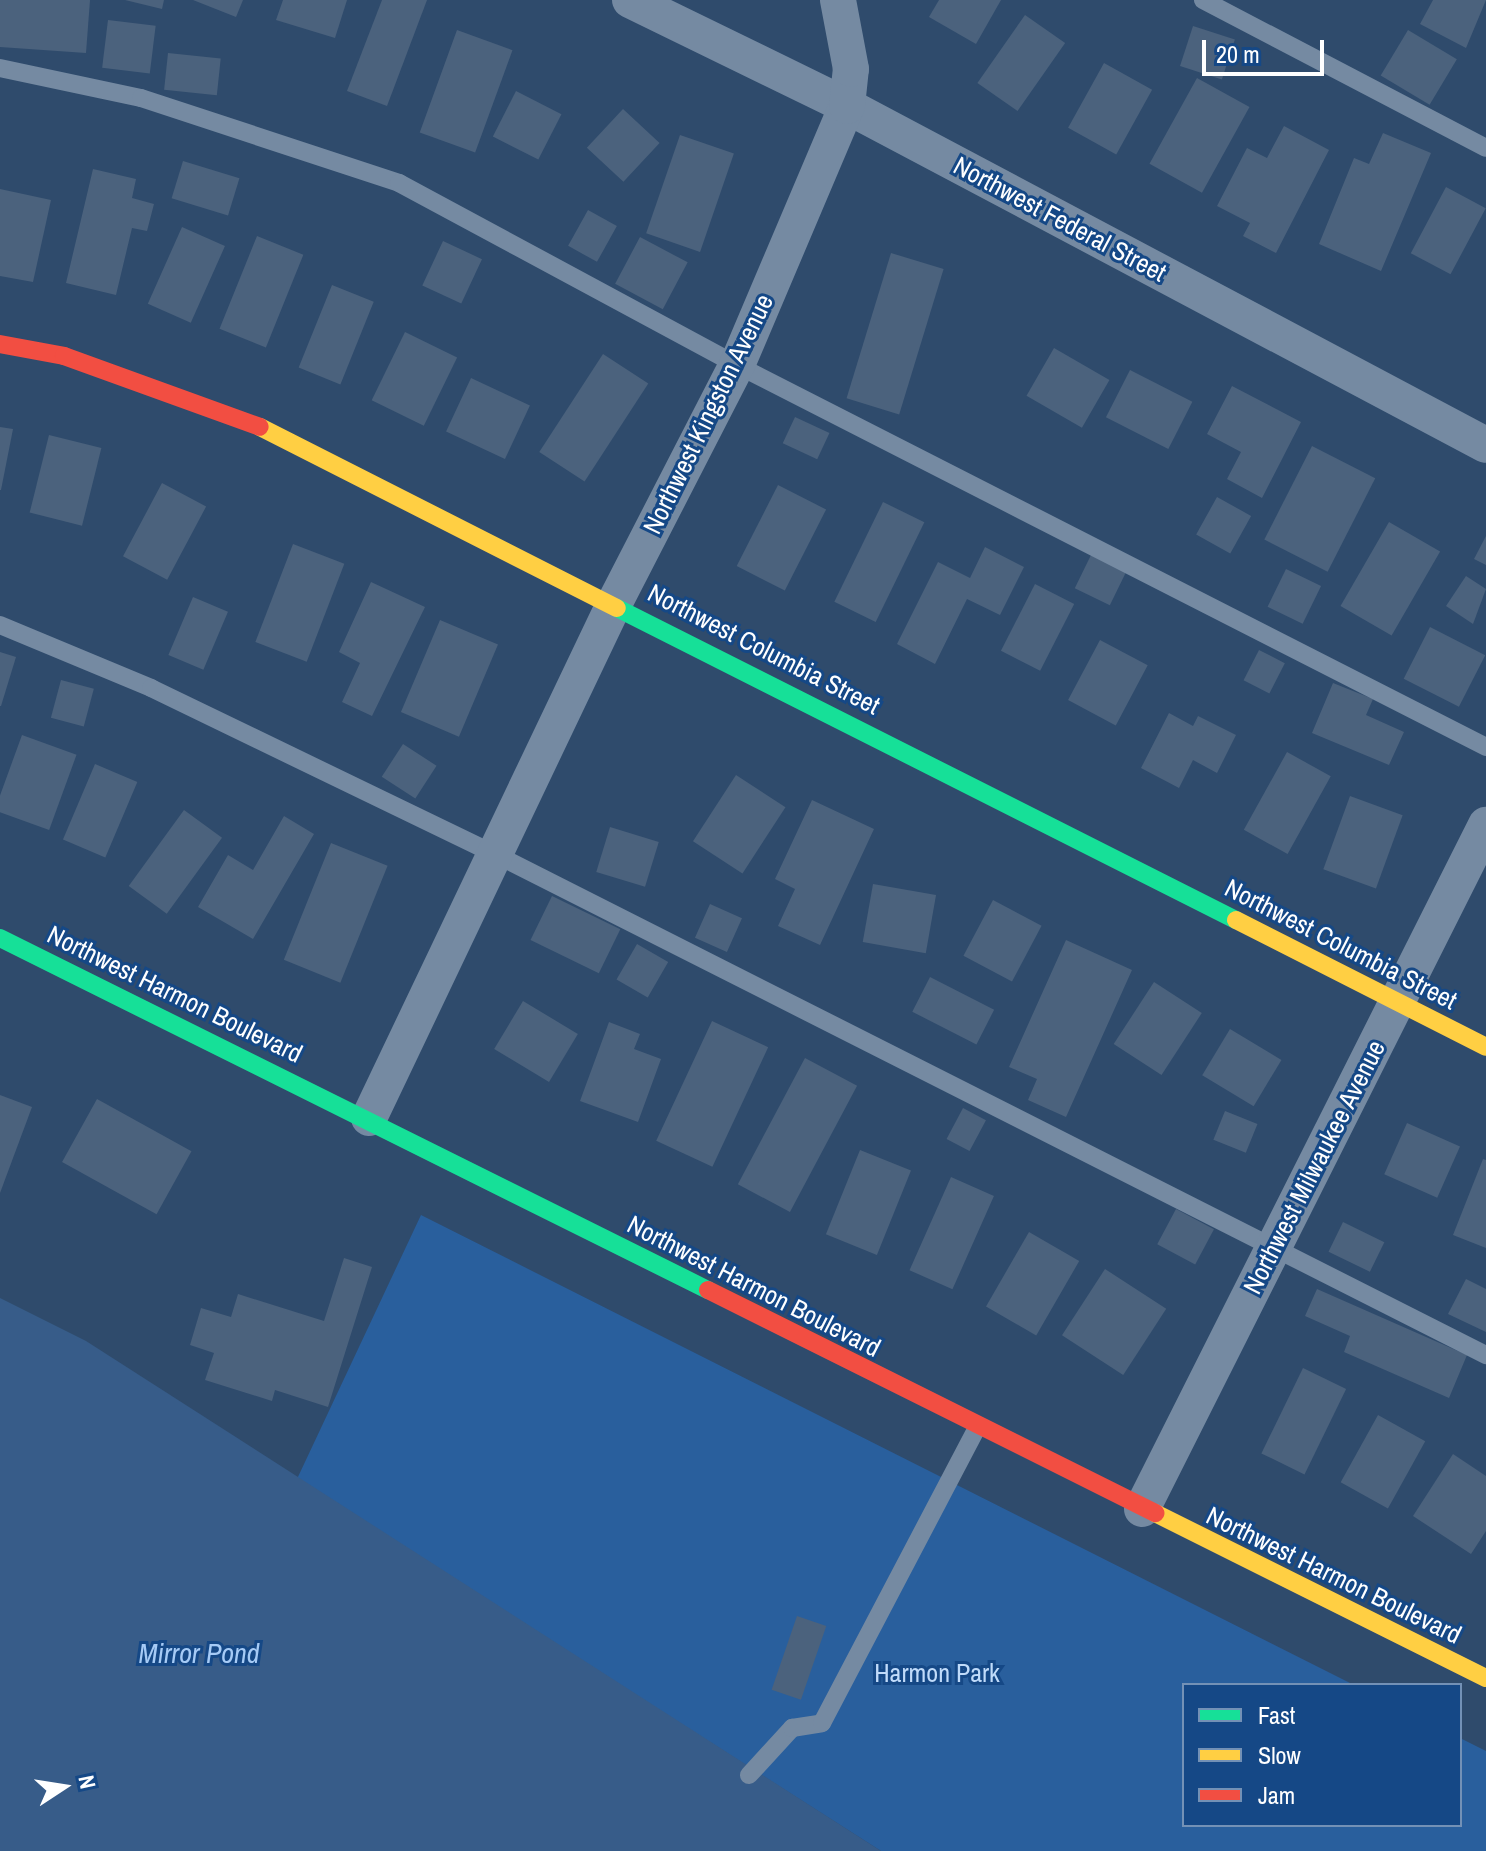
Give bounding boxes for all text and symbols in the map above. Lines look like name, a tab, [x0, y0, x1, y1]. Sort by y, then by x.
scale bar	[1206, 24, 1328, 74]
text: 20 m	[1216, 38, 1260, 70]
street label: Northwest Federal Street	[949, 150, 1171, 288]
street label: Northwest Kingston Avenue	[636, 289, 780, 539]
street label: Northwest Columbia Street	[643, 577, 885, 721]
street label: Northwest Columbia Street	[1220, 872, 1462, 1016]
street label: Northwest Harmon Boulevard	[42, 919, 308, 1069]
street label: Northwest Milwaukee Avenue	[1236, 1034, 1392, 1300]
street label: Northwest Harmon Boulevard	[622, 1209, 886, 1363]
street label: Northwest Harmon Boulevard	[1201, 1500, 1467, 1650]
water label: Mirror Pond	[138, 1636, 260, 1670]
park label: Harmon Park	[874, 1657, 1000, 1689]
legend	[1182, 1683, 1462, 1827]
text: Fast	[1258, 1699, 1295, 1731]
text: Slow	[1258, 1739, 1301, 1771]
north arrow	[24, 1747, 104, 1827]
text: N	[71, 1773, 104, 1792]
text: Jam	[1258, 1779, 1295, 1811]

